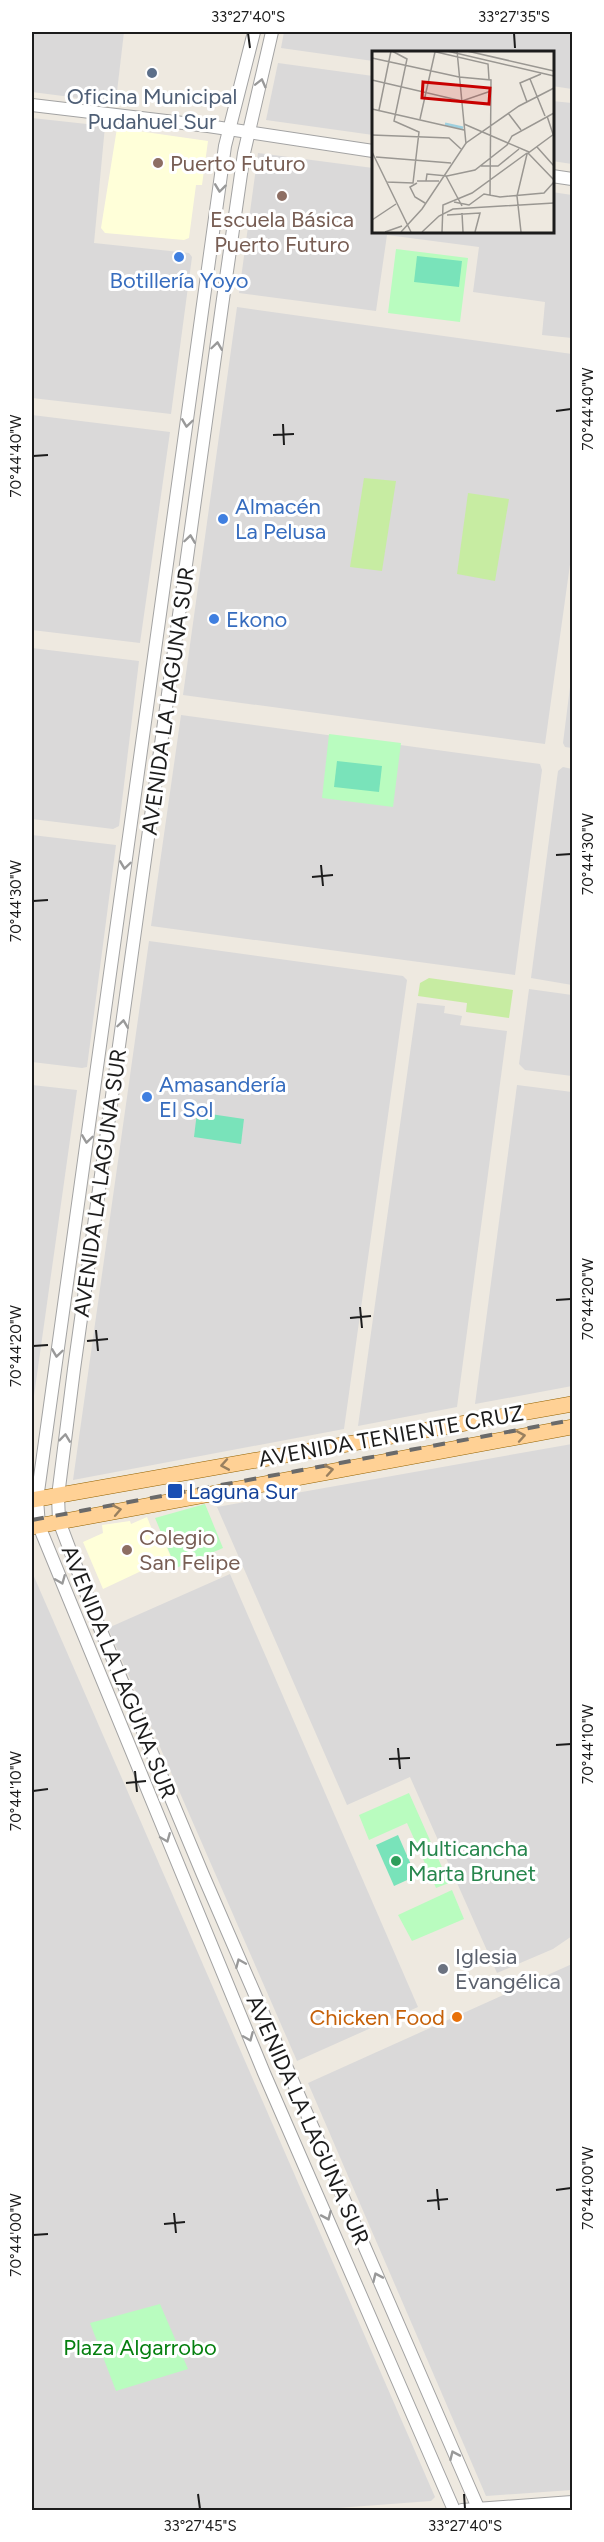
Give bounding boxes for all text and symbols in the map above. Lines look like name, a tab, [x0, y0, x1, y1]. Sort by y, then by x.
text: 33°27'40"S	[211, 8, 285, 26]
text: 33°27'35"S	[478, 8, 550, 26]
inset map	[372, 51, 553, 232]
marker: Oficina Municipal Pudahuel Sur	[145, 66, 159, 80]
one-way arrow	[253, 78, 266, 88]
place label: Oficina Municipal Pudahuel Sur	[67, 83, 237, 135]
place label: Puerto Futuro	[170, 150, 306, 177]
marker: Puerto Futuro	[151, 156, 165, 170]
one-way arrow	[214, 183, 226, 193]
marker: Escuela Básica Puerto Futuro	[275, 189, 289, 203]
place label: Escuela Básica Puerto Futuro	[210, 206, 354, 258]
marker: Botillería Yoyo	[172, 250, 186, 264]
place label: Botillería Yoyo	[109, 267, 249, 294]
one-way arrow	[210, 341, 222, 351]
text: 70°44'40"W	[579, 367, 597, 450]
text: 70°44'40"W	[7, 414, 25, 497]
one-way arrow	[182, 418, 194, 427]
place label: Almacén La Pelusa	[235, 493, 326, 545]
marker: Almacén La Pelusa	[216, 512, 230, 526]
one-way arrow	[183, 535, 196, 544]
street label: AVENIDA LA LAGUNA SUR	[136, 565, 200, 837]
place label: Ekono	[226, 606, 287, 633]
marker: Ekono	[207, 612, 221, 626]
text: 70°44'30"W	[579, 812, 597, 895]
text: 70°44'30"W	[7, 859, 25, 942]
one-way arrow	[120, 861, 132, 870]
one-way arrow	[117, 1019, 129, 1028]
street label: AVENIDA LA LAGUNA SUR	[68, 1047, 132, 1319]
place label: Amasandería El Sol	[159, 1071, 286, 1123]
marker: Amasandería El Sol	[140, 1090, 154, 1104]
one-way arrow	[81, 1135, 93, 1144]
text: 70°44'20"W	[579, 1257, 597, 1340]
text: 70°44'20"W	[7, 1304, 25, 1387]
one-way arrow	[51, 1348, 63, 1358]
street label: AVENIDA TENIENTE CRUZ	[256, 1399, 526, 1473]
one-way arrow	[516, 1430, 526, 1443]
one-way arrow	[58, 1433, 71, 1442]
one-way arrow	[221, 1458, 231, 1471]
one-way arrow	[324, 1465, 334, 1477]
place label: Laguna Sur	[188, 1478, 299, 1505]
marker: Laguna Sur	[166, 1482, 184, 1500]
one-way arrow	[111, 1504, 121, 1517]
place label: Colegio San Felipe	[139, 1524, 240, 1576]
street label: AVENIDA LA LAGUNA SUR	[56, 1541, 182, 1803]
marker: Colegio San Felipe	[120, 1543, 134, 1557]
one-way arrow	[54, 1573, 66, 1584]
text: 70°44'10"W	[579, 1703, 597, 1784]
text: 70°44'10"W	[7, 1750, 25, 1831]
one-way arrow	[159, 1832, 171, 1843]
place label: Multicancha Marta Brunet	[408, 1835, 536, 1887]
marker: Multicancha Marta Brunet	[389, 1854, 403, 1868]
place label: Iglesia Evangélica	[455, 1943, 561, 1995]
one-way arrow	[235, 1958, 247, 1969]
marker: Iglesia Evangélica	[436, 1962, 450, 1976]
street label: AVENIDA LA LAGUNA SUR	[241, 1991, 375, 2249]
place label: Chicken Food	[309, 2004, 445, 2031]
marker: Chicken Food	[450, 2010, 464, 2024]
one-way arrow	[242, 2031, 254, 2042]
text: 70°44'00"W	[579, 2146, 597, 2230]
text: 70°44'00"W	[7, 2193, 25, 2277]
one-way arrow	[320, 2210, 332, 2221]
one-way arrow	[372, 2272, 384, 2283]
park label: Plaza Algarrobo	[63, 2334, 217, 2361]
one-way arrow	[450, 2451, 462, 2462]
text: 33°27'45"S	[163, 2517, 237, 2535]
text: 33°27'40"S	[428, 2517, 502, 2535]

